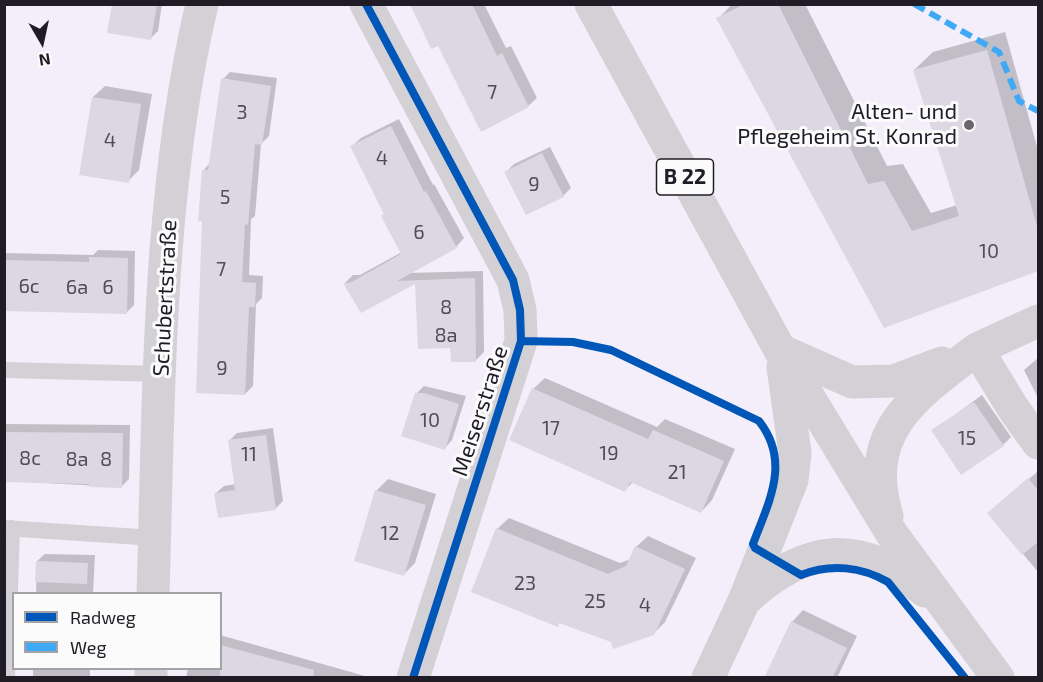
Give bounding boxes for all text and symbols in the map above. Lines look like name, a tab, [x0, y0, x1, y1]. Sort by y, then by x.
north arrow	[12, 12, 72, 72]
text: N	[38, 50, 52, 71]
house number: 7	[487, 80, 497, 104]
place label: Alten- und Pflegeheim St. Konrad	[737, 99, 957, 150]
house number: 3	[236, 100, 248, 124]
marker: Alten- und Pflegeheim St. Konrad	[962, 118, 976, 132]
house number: 4	[104, 128, 116, 152]
house number: 4	[376, 146, 388, 170]
road number: B 22	[656, 159, 714, 195]
house number: 9	[528, 172, 540, 196]
house number: 5	[220, 185, 230, 209]
street label: Schubertstraße	[148, 219, 182, 377]
house number: 6	[413, 220, 425, 244]
house number: 10	[979, 239, 999, 263]
house number: 7	[216, 257, 226, 281]
house number: 6c	[18, 274, 40, 298]
house number: 6a	[66, 275, 88, 299]
house number: 6	[102, 275, 114, 299]
house number: 8	[440, 295, 452, 319]
house number: 8a	[434, 323, 458, 347]
street label: Meiserstraße	[447, 342, 513, 480]
house number: 9	[216, 356, 228, 380]
house number: 10	[420, 408, 440, 432]
house number: 17	[542, 416, 560, 440]
house number: 15	[958, 426, 976, 450]
house number: 19	[599, 441, 619, 465]
house number: 11	[241, 442, 257, 466]
house number: 8c	[19, 446, 41, 470]
house number: 8a	[65, 447, 89, 471]
house number: 8	[100, 447, 112, 471]
house number: 21	[667, 460, 687, 484]
house number: 12	[380, 521, 400, 545]
house number: 23	[514, 571, 536, 595]
house number: 25	[584, 589, 606, 613]
legend	[12, 592, 222, 670]
house number: 4	[639, 593, 651, 617]
text: Radweg	[70, 606, 136, 628]
text: Weg	[70, 636, 106, 658]

